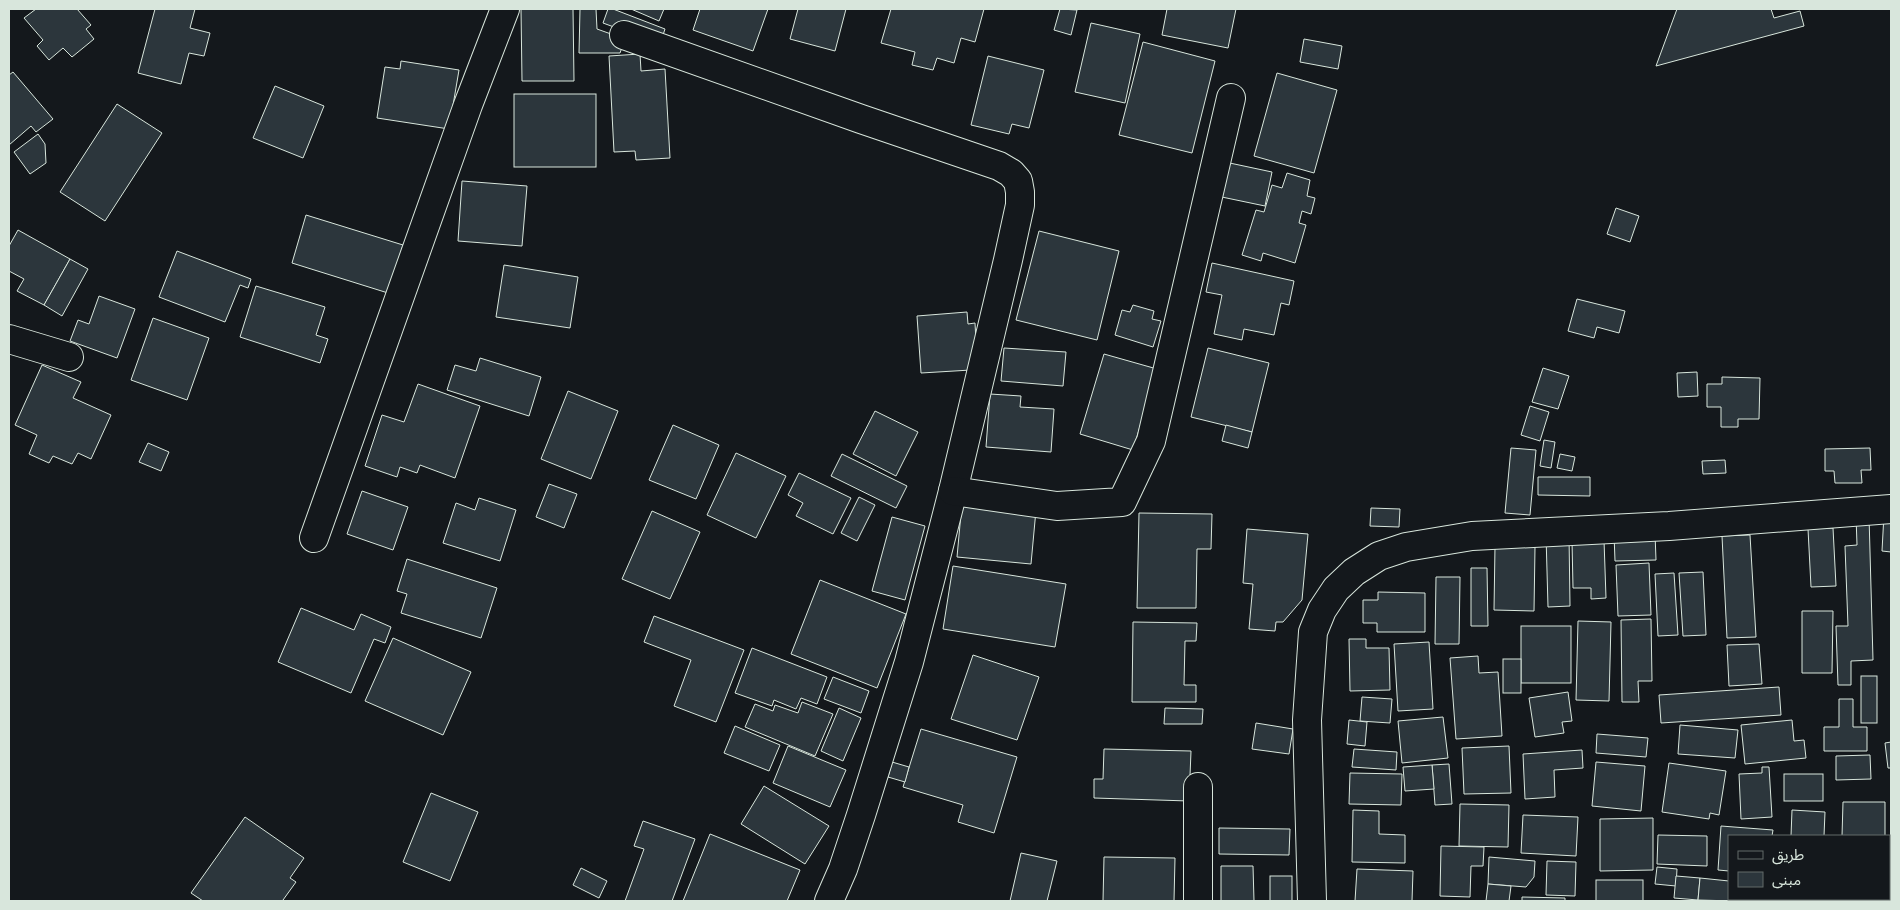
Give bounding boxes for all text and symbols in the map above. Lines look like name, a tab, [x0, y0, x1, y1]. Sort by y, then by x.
legend	[1728, 835, 1890, 900]
text: طريق	[1772, 845, 1804, 865]
text: مبنى	[1772, 870, 1801, 889]

